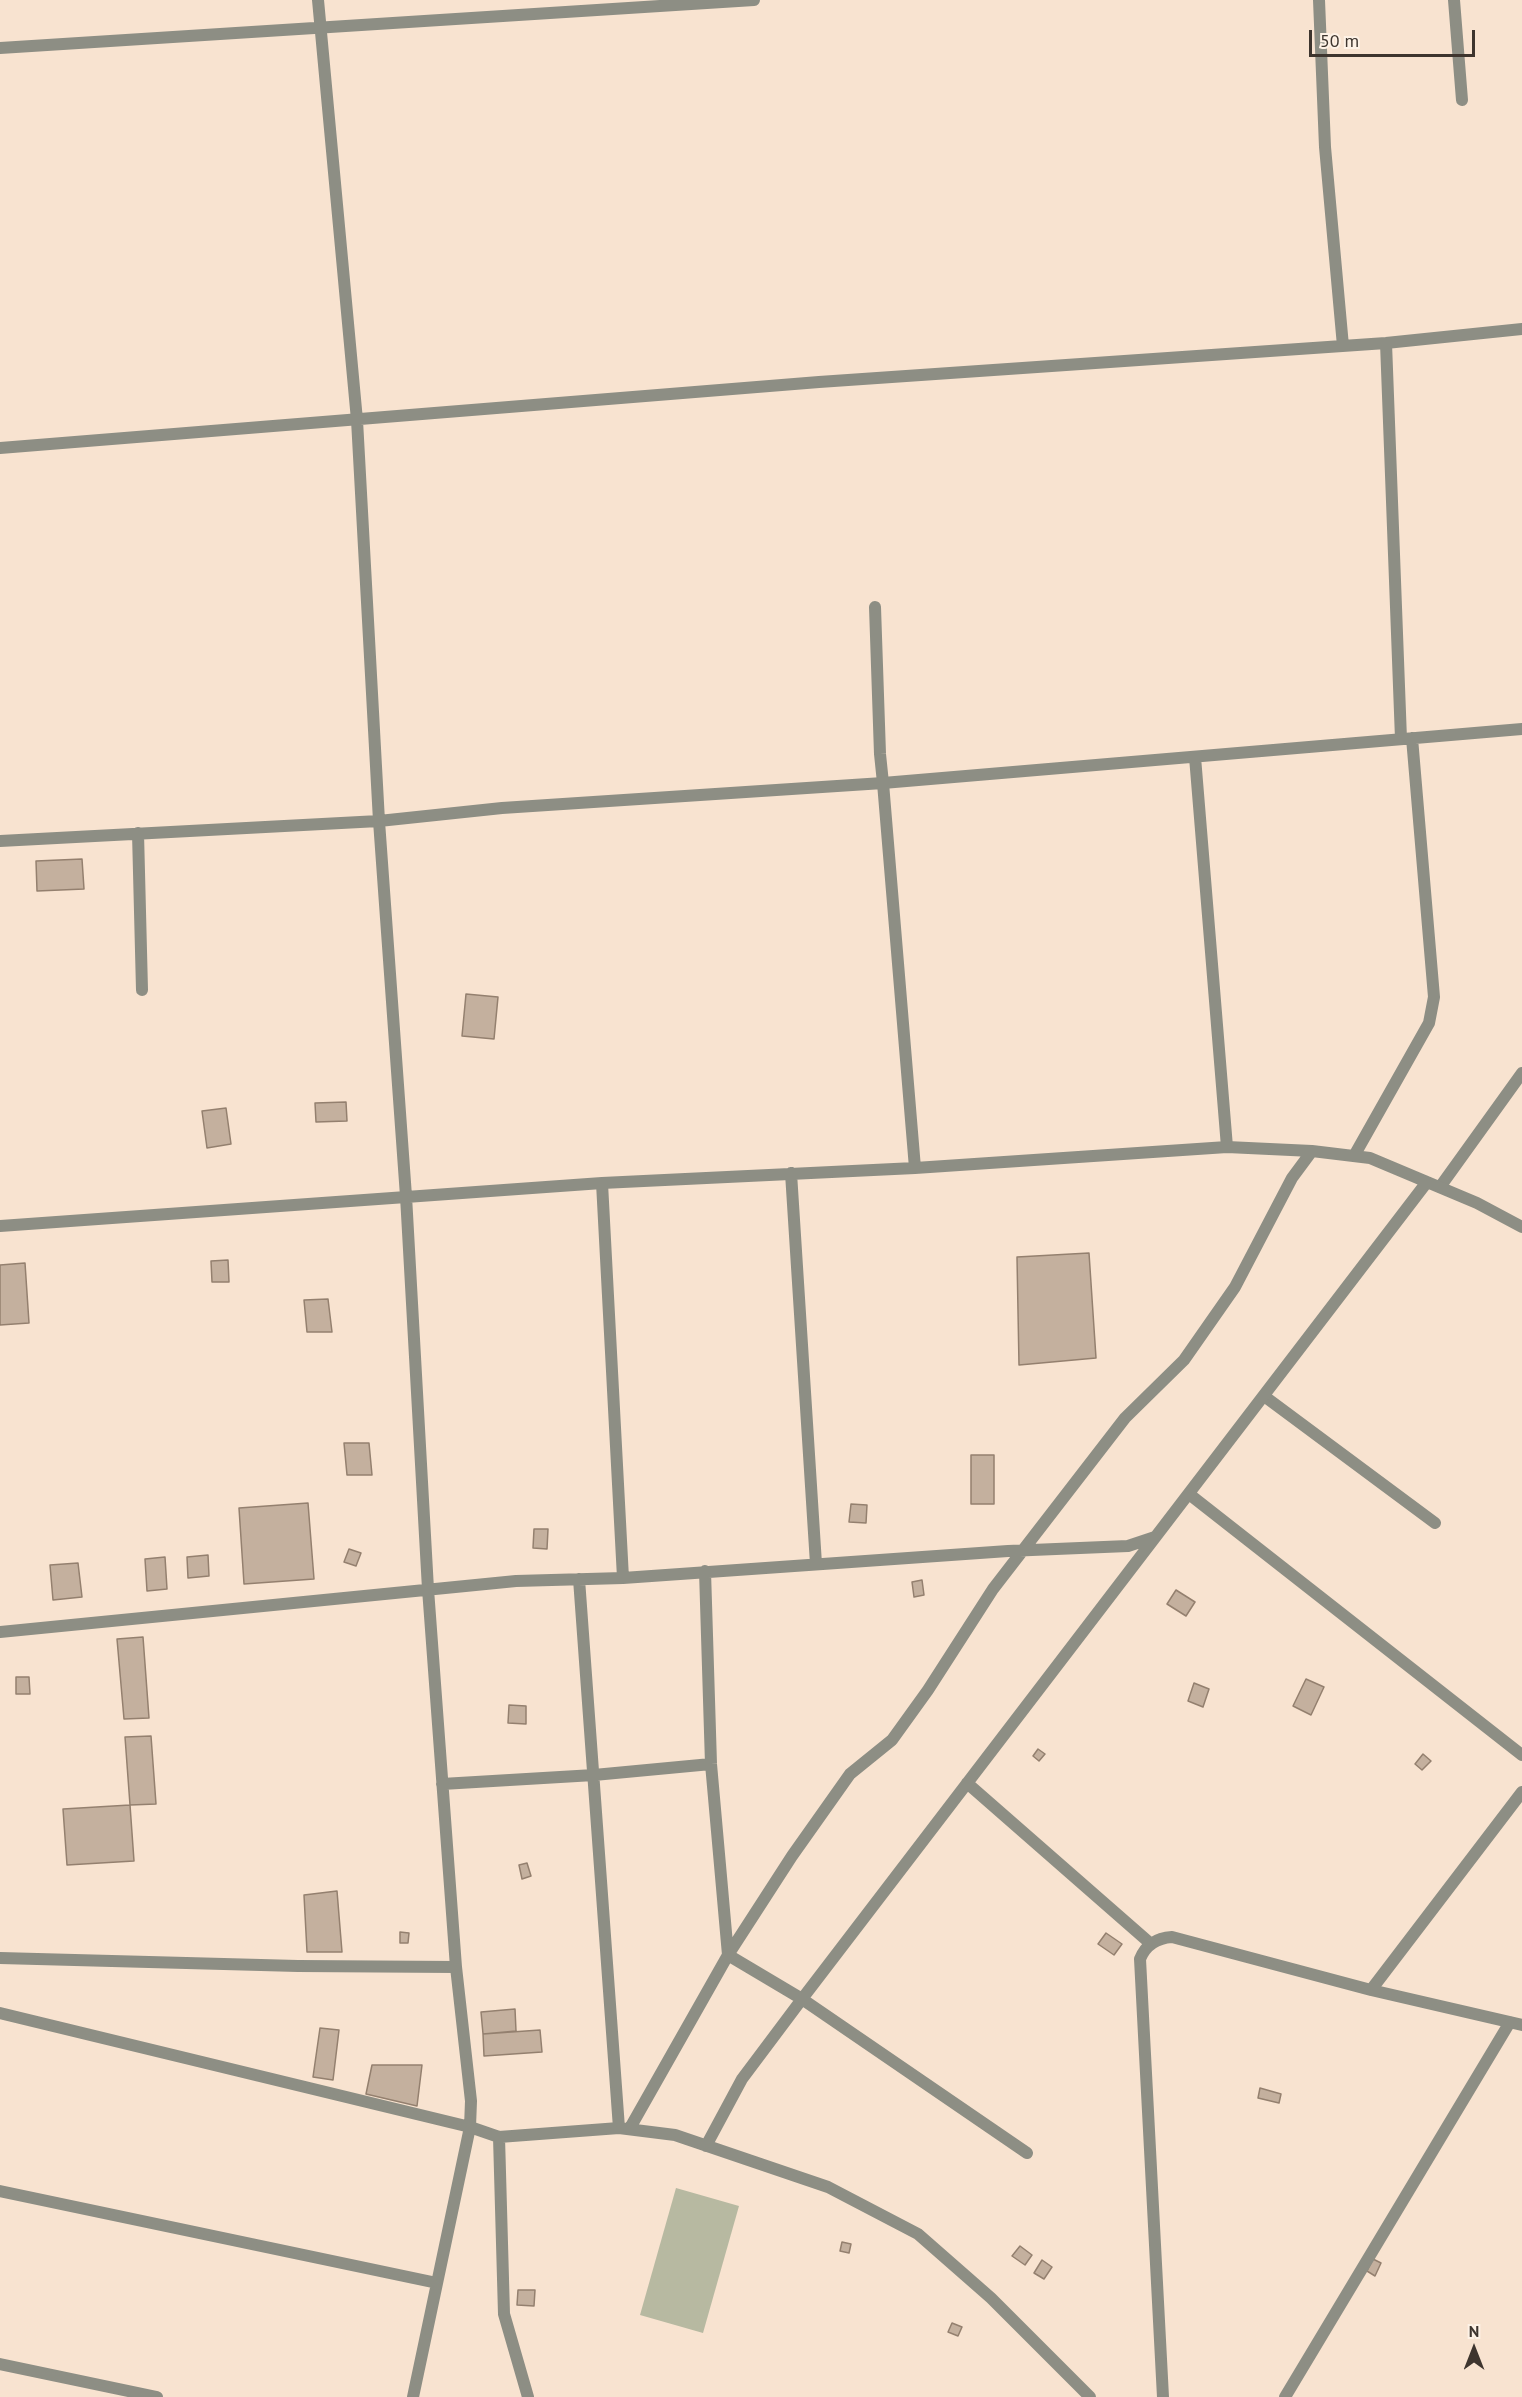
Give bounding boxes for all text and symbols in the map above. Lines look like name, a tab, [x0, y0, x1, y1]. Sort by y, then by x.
scale bar	[1312, 18, 1478, 56]
text: 50 m	[1320, 29, 1359, 52]
north arrow	[1444, 2319, 1504, 2379]
text: N	[1469, 2321, 1479, 2341]

